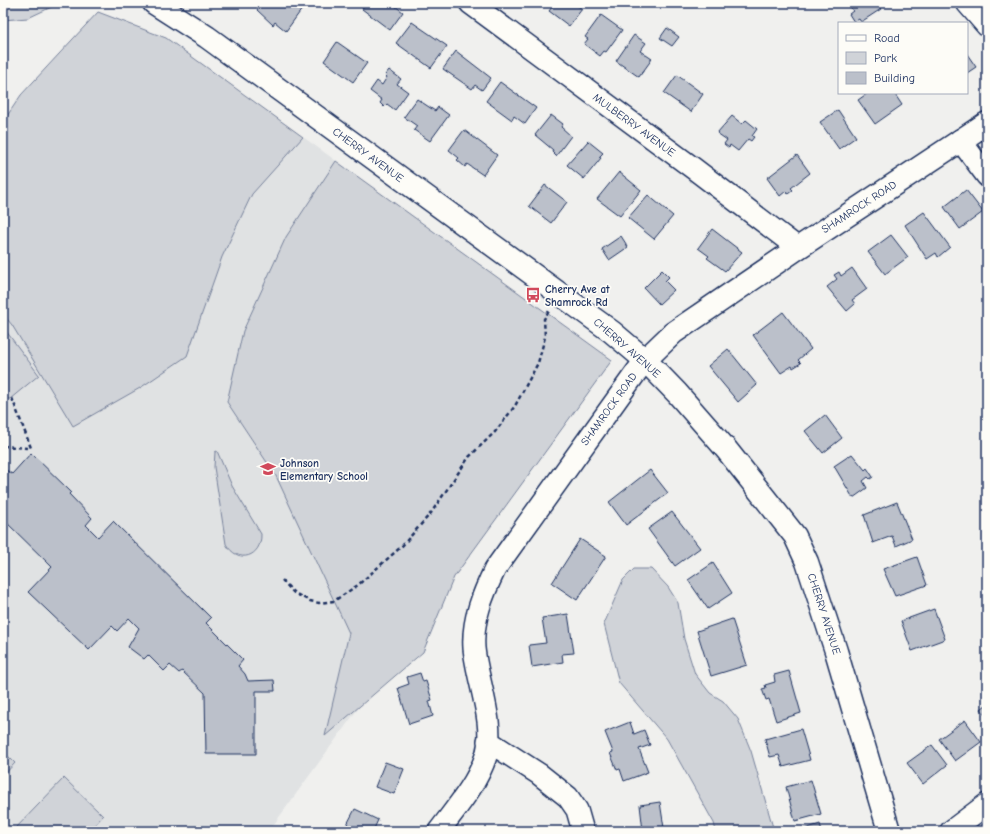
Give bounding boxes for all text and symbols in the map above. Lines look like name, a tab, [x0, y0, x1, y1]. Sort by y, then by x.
legend	[838, 22, 968, 94]
text: Road	[874, 31, 900, 45]
text: Park	[874, 51, 897, 65]
text: Building	[874, 71, 915, 85]
street label: MULBERRY AVENUE	[590, 91, 678, 160]
street label: CHERRY AVENUE	[330, 125, 406, 185]
street label: SHAMROCK ROAD	[819, 178, 899, 236]
place label: Cherry Ave at Shamrock Rd	[545, 283, 610, 309]
bus stop icon: Cherry Ave at Shamrock Rd	[524, 286, 542, 304]
street label: CHERRY AVENUE	[591, 315, 663, 381]
street label: SHAMROCK ROAD	[578, 370, 640, 448]
place label: Johnson Elementary School	[280, 457, 368, 483]
school or university icon: Johnson Elementary School	[259, 460, 277, 478]
street label: CHERRY AVENUE	[805, 572, 843, 657]

